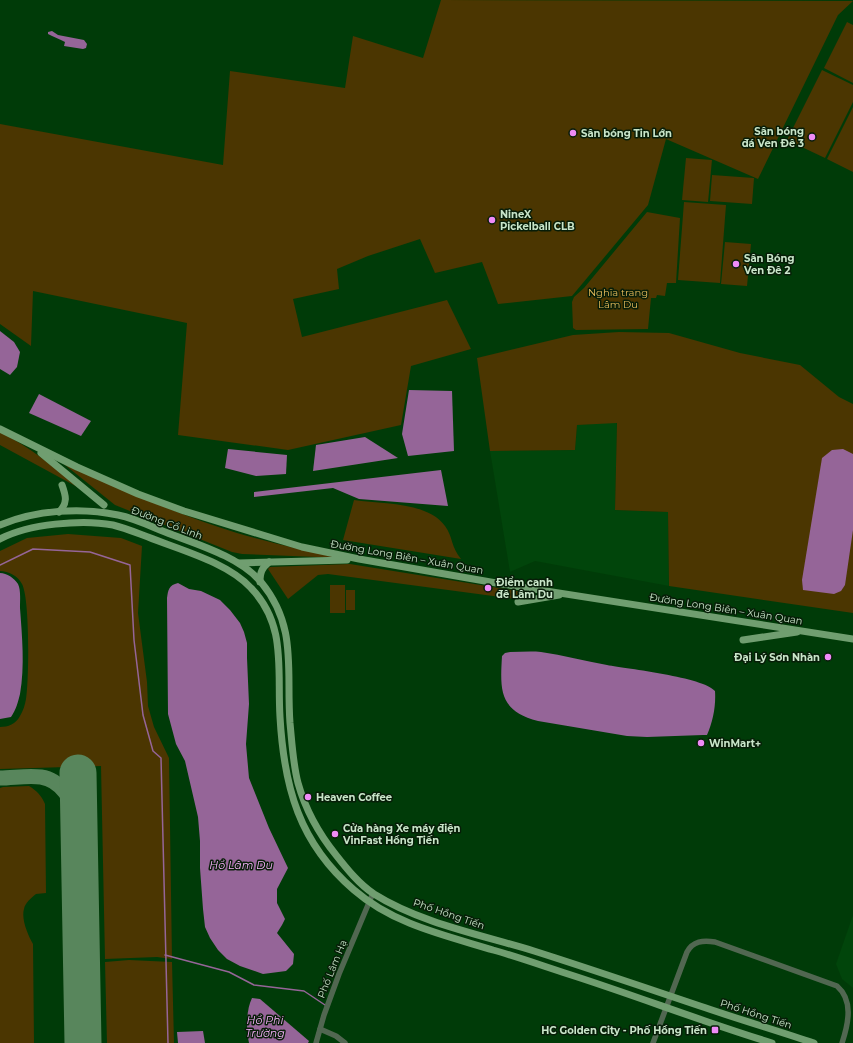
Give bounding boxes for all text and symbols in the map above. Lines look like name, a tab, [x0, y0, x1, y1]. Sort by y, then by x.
place label: Sân bóng đá Ven Đê 3	[742, 125, 804, 150]
place label: Sân bóng Tin Lớn	[581, 127, 672, 140]
marker: Sân bóng Tin Lớn	[568, 128, 578, 138]
marker: Sân bóng đá Ven Đê 3	[807, 132, 817, 142]
place label: NineX Pickelball CLB	[500, 208, 575, 233]
marker: NineX Pickelball CLB	[487, 215, 497, 225]
place label: Sân Bóng Ven Đê 2	[743, 252, 794, 277]
marker: Sân Bóng Ven Đê 2	[731, 259, 741, 269]
park label: Nghĩa trang Lâm Du	[588, 286, 648, 311]
street label: Đường Cổ Linh	[130, 503, 204, 543]
street label: Đường Long Biên – Xuân Quan	[330, 537, 484, 577]
place label: Điểm canh đê Lâm Du	[496, 576, 553, 601]
marker: Điểm canh đê Lâm Du	[483, 583, 493, 593]
street label: Đường Long Biên – Xuân Quan	[648, 590, 804, 628]
place label: Đại Lý Sơn Nhàn	[734, 651, 820, 664]
marker: Đại Lý Sơn Nhàn	[823, 652, 833, 662]
place label: WinMart+	[709, 737, 761, 750]
marker: WinMart+	[696, 738, 706, 748]
place label: Heaven Coffee	[316, 791, 392, 804]
marker: Heaven Coffee	[303, 792, 313, 802]
place label: Cửa hàng Xe máy điện VinFast Hồng Tiến	[342, 822, 460, 847]
marker: Cửa hàng Xe máy điện VinFast Hồng Tiến	[330, 829, 340, 839]
water label: Hồ Lâm Du	[209, 858, 273, 872]
street label: Phố Hồng Tiến	[412, 896, 486, 932]
street label: Phố Lâm Hạ	[314, 938, 350, 1000]
street label: Phố Hồng Tiến	[718, 996, 794, 1032]
water label: Hồ Phi Trường	[245, 1013, 285, 1040]
place label: HC Golden City - Phố Hồng Tiến	[541, 1024, 707, 1037]
marker: HC Golden City - Phố Hồng Tiến	[710, 1025, 720, 1035]

